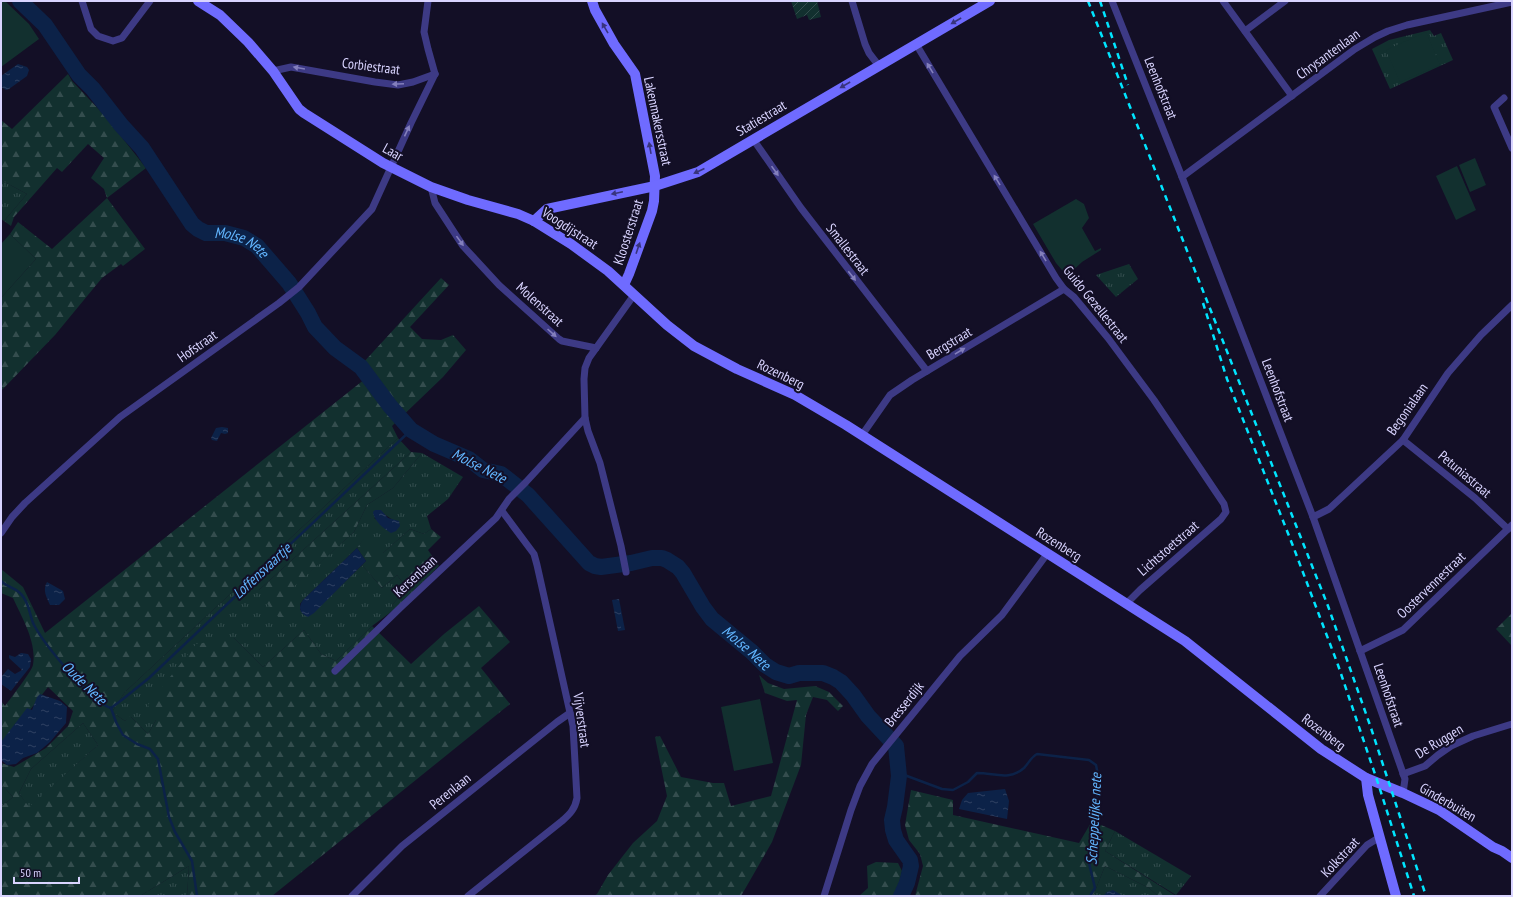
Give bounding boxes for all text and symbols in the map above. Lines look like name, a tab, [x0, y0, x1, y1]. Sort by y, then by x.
one-way arrow	[950, 17, 962, 24]
one-way arrow	[602, 22, 609, 34]
street label: Chrysantenlaan	[1293, 25, 1363, 83]
street label: Corbiestraat	[341, 54, 401, 79]
street label: Leenhofstraat	[1140, 54, 1182, 122]
one-way arrow	[927, 62, 934, 74]
one-way arrow	[293, 65, 306, 71]
street label: Lakenmakersstraat	[640, 75, 676, 167]
one-way arrow	[392, 80, 404, 87]
one-way arrow	[839, 82, 851, 89]
street label: Statiestraat	[733, 96, 790, 140]
one-way arrow	[404, 126, 410, 137]
street label: Laar	[380, 139, 407, 165]
one-way arrow	[647, 142, 653, 154]
one-way arrow	[771, 166, 779, 176]
one-way arrow	[693, 168, 705, 174]
one-way arrow	[994, 174, 1001, 186]
one-way arrow	[611, 191, 623, 197]
street label: Kloosterstraat	[609, 197, 647, 267]
street label: Voogdijstraat	[538, 203, 602, 253]
street label: Smallestraat	[822, 220, 874, 278]
water label: Molse Nete	[214, 223, 274, 262]
one-way arrow	[456, 235, 464, 246]
one-way arrow	[636, 242, 642, 254]
one-way arrow	[1039, 251, 1047, 261]
street label: Guido Gezellestraat	[1059, 262, 1133, 346]
one-way arrow	[848, 270, 857, 281]
street label: Molenstraat	[513, 278, 568, 330]
street label: Bergstraat	[923, 322, 975, 364]
street label: Hofstraat	[174, 326, 220, 366]
one-way arrow	[546, 328, 557, 337]
one-way arrow	[954, 347, 966, 354]
street label: Rozenberg	[754, 355, 808, 393]
street label: Leenhofstraat	[1258, 356, 1298, 424]
street label: Begonialaan	[1382, 379, 1432, 439]
water label: Molse Nete	[449, 444, 510, 488]
street label: Petuniastraat	[1435, 447, 1495, 502]
street label: Lichtstoetstraat	[1134, 516, 1202, 580]
street label: Rozenberg	[1033, 523, 1085, 565]
water label: Loffensvaartje	[228, 538, 295, 603]
street label: Oostervennestraat	[1393, 548, 1469, 622]
street label: Kersenlaan	[389, 551, 441, 601]
water label: Molse Nete	[718, 621, 774, 675]
water label: Oude Nete	[58, 657, 111, 709]
street label: Leenhofstraat	[1370, 661, 1408, 729]
street label: Bresserdijk	[880, 677, 928, 730]
street label: Vijverstraat	[569, 690, 595, 749]
street label: Rozenberg	[1298, 710, 1350, 754]
street label: De Ruggen	[1412, 720, 1466, 762]
street label: Perenlaan	[426, 769, 474, 813]
water label: Scheppelijke nete	[1082, 772, 1105, 865]
street label: Ginderbuiten	[1416, 779, 1480, 825]
street label: Kolkstraat	[1317, 833, 1363, 881]
scale bar	[14, 859, 79, 885]
text: 50 m	[20, 865, 41, 880]

